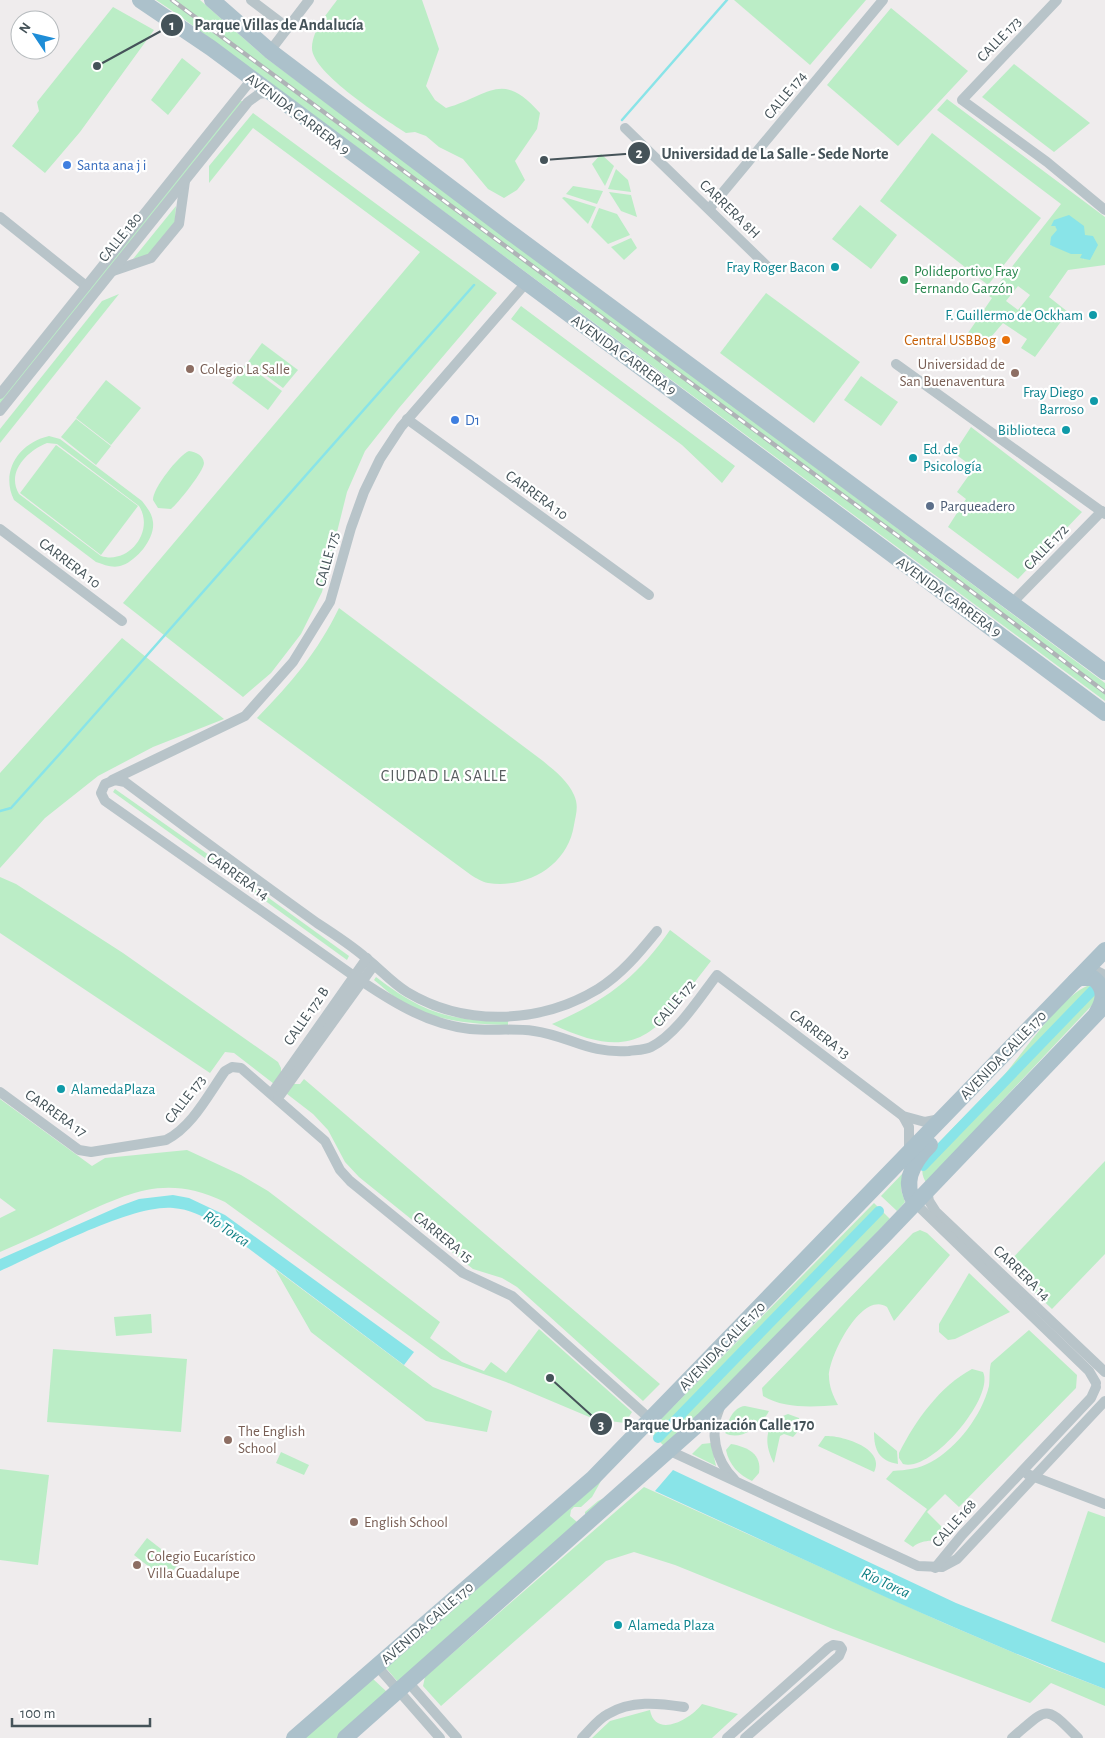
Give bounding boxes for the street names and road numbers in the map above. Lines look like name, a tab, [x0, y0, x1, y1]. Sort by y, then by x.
street label: CALLE 173	[974, 14, 1024, 65]
street label: CALLE 174	[761, 69, 810, 122]
street label: AVENIDA CARRERA 9	[243, 71, 352, 158]
street label: CARRERA 8H	[697, 177, 763, 242]
street label: CALLE 180	[96, 210, 145, 265]
street label: AVENIDA CARRERA 9	[568, 312, 679, 398]
street label: CARRERA 10	[503, 468, 571, 523]
street label: CALLE 172	[1021, 522, 1072, 573]
street label: CALLE 175	[313, 530, 342, 588]
street label: CARRERA 10	[36, 535, 103, 591]
street label: AVENIDA CARRERA 9	[893, 554, 1004, 640]
street label: CARRERA 14	[204, 850, 272, 903]
street label: CALLE 172	[650, 977, 699, 1030]
street label: CALLE 172 B	[281, 984, 332, 1048]
street label: CARRERA 13	[787, 1007, 853, 1062]
street label: AVENIDA CALLE 170	[957, 1008, 1049, 1103]
street label: CALLE 173	[162, 1073, 209, 1126]
street label: CARRERA 17	[22, 1087, 89, 1140]
street label: CARRERA 15	[410, 1209, 475, 1266]
street label: CARRERA 14	[990, 1243, 1053, 1304]
street label: AVENIDA CALLE 170	[676, 1299, 768, 1394]
street label: CALLE 168	[929, 1497, 979, 1550]
street label: AVENIDA CALLE 170	[378, 1579, 476, 1667]

